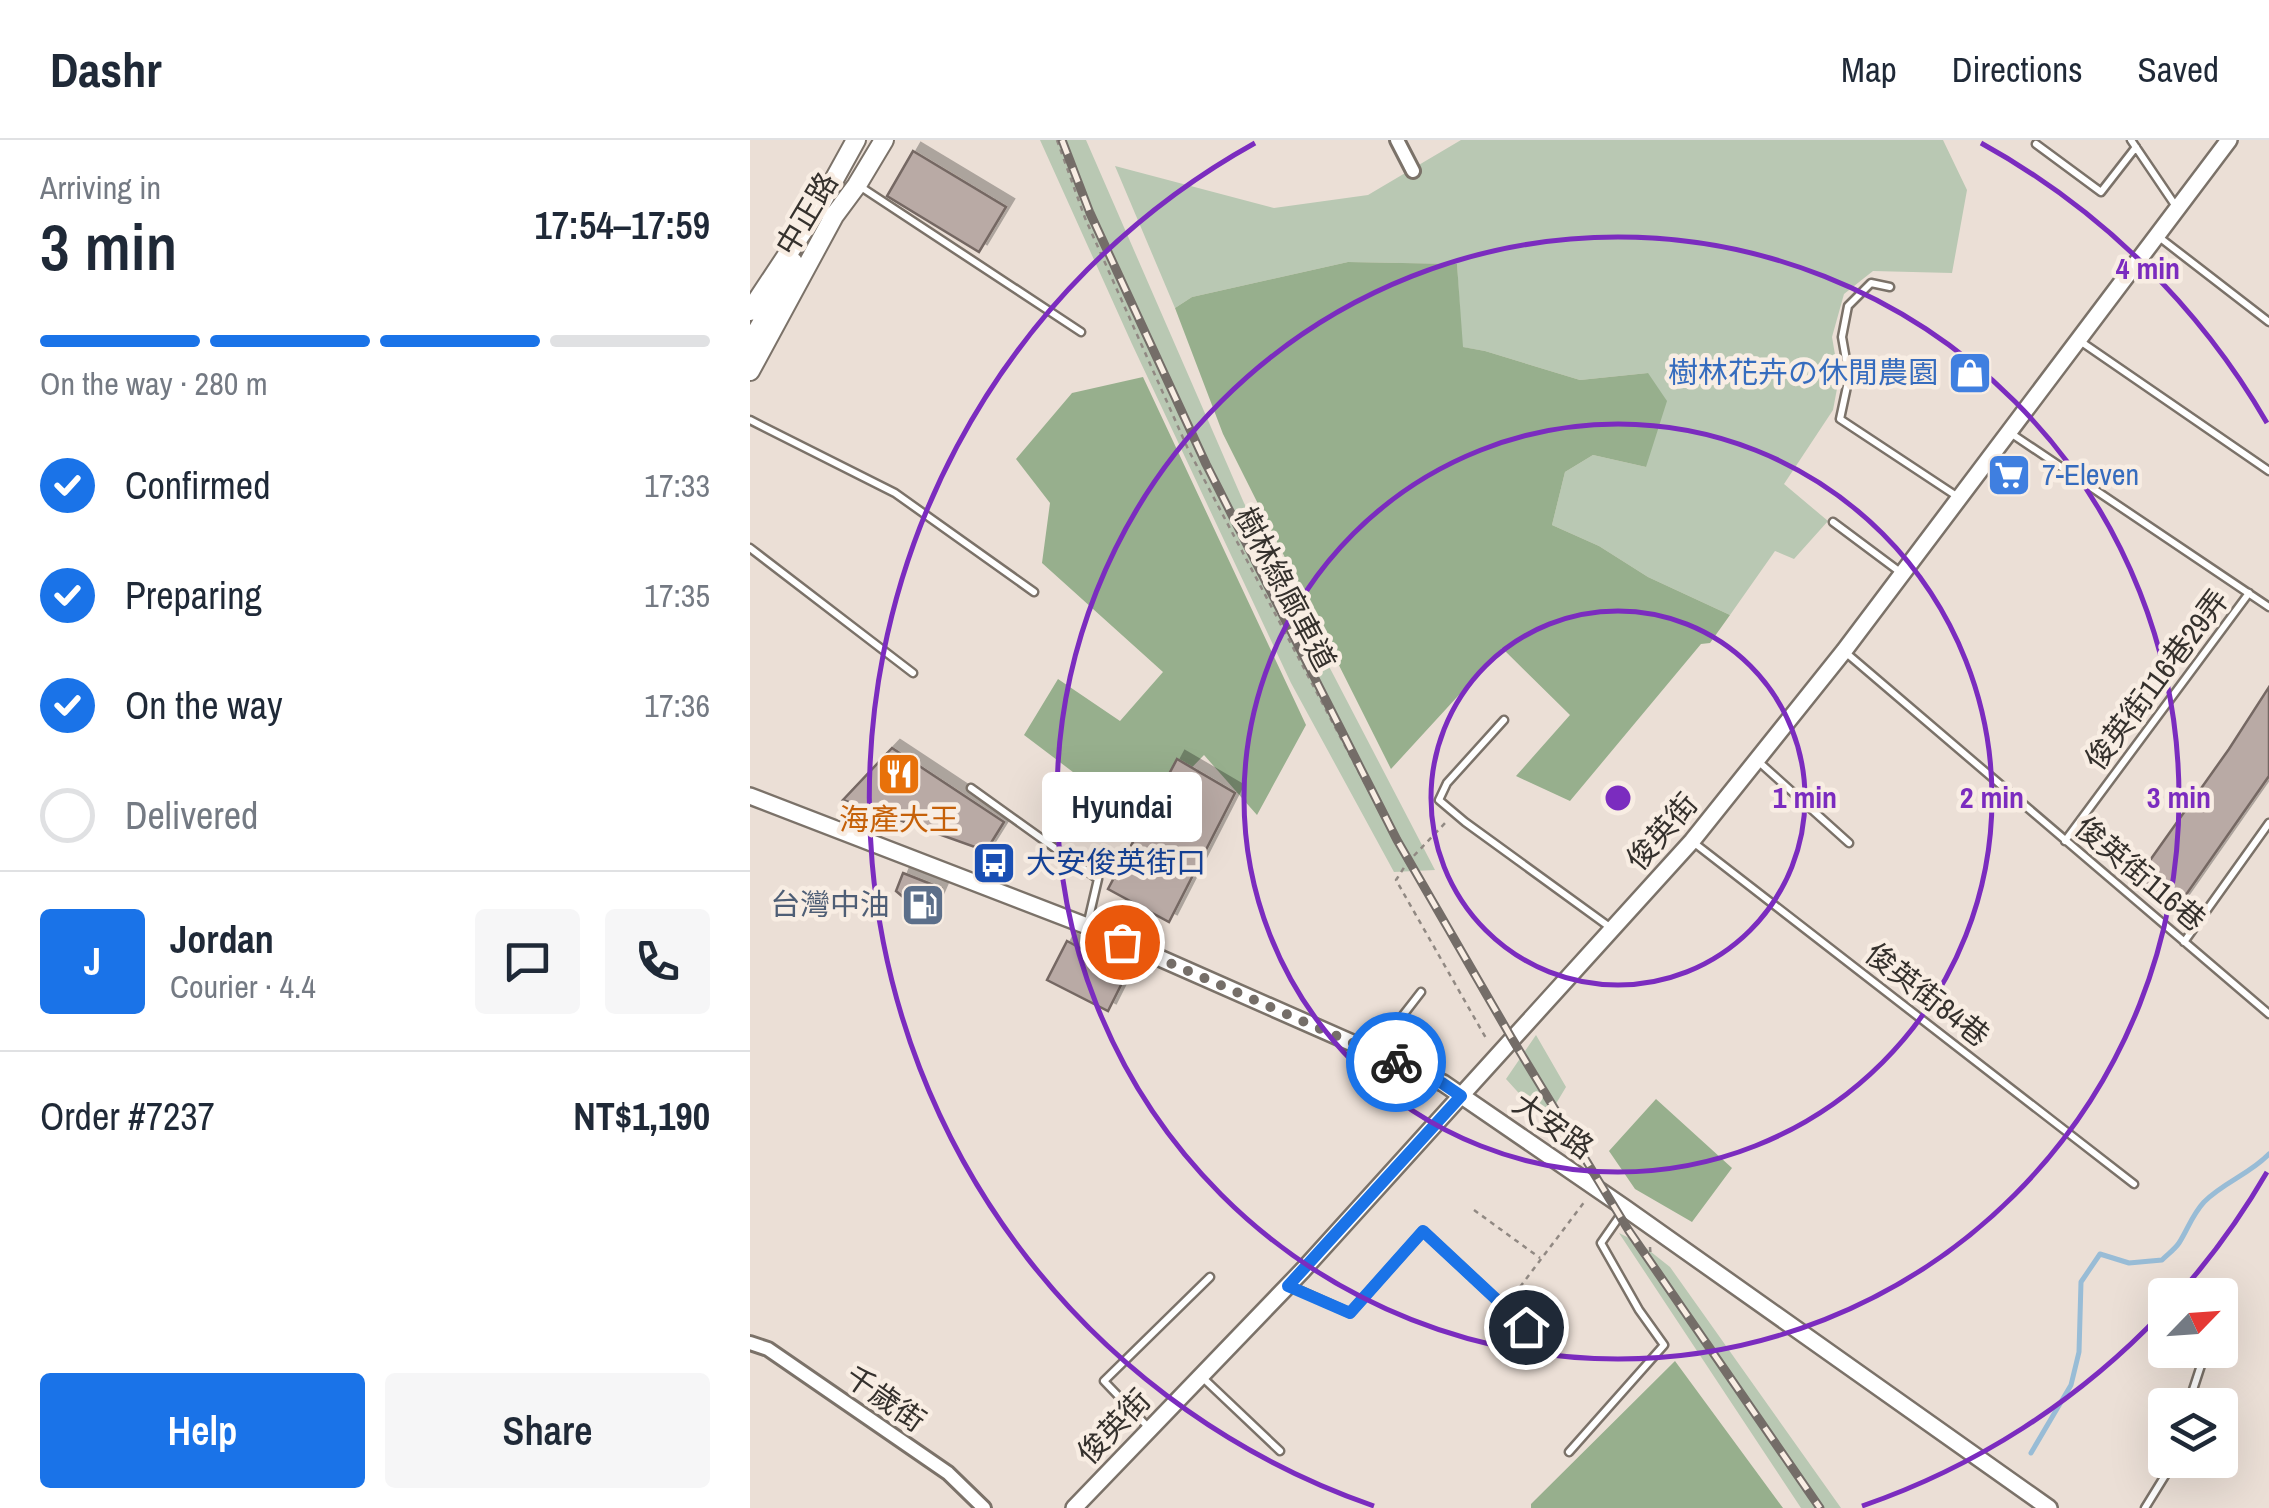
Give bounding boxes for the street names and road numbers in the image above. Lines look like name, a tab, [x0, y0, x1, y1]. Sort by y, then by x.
street label: 中正路	[766, 165, 846, 262]
street label: 樹林綠廊車道	[1226, 500, 1346, 677]
street label: 俊英街116巷29弄	[2075, 581, 2237, 778]
street label: 俊英街	[1617, 784, 1706, 878]
street label: 俊英街116巷	[2067, 807, 2214, 940]
street label: 俊英街84巷	[1857, 933, 1998, 1055]
street label: 大安路	[1505, 1083, 1602, 1167]
street label: 千歲街	[837, 1356, 934, 1440]
street label: 俊英街	[1068, 1380, 1159, 1473]

